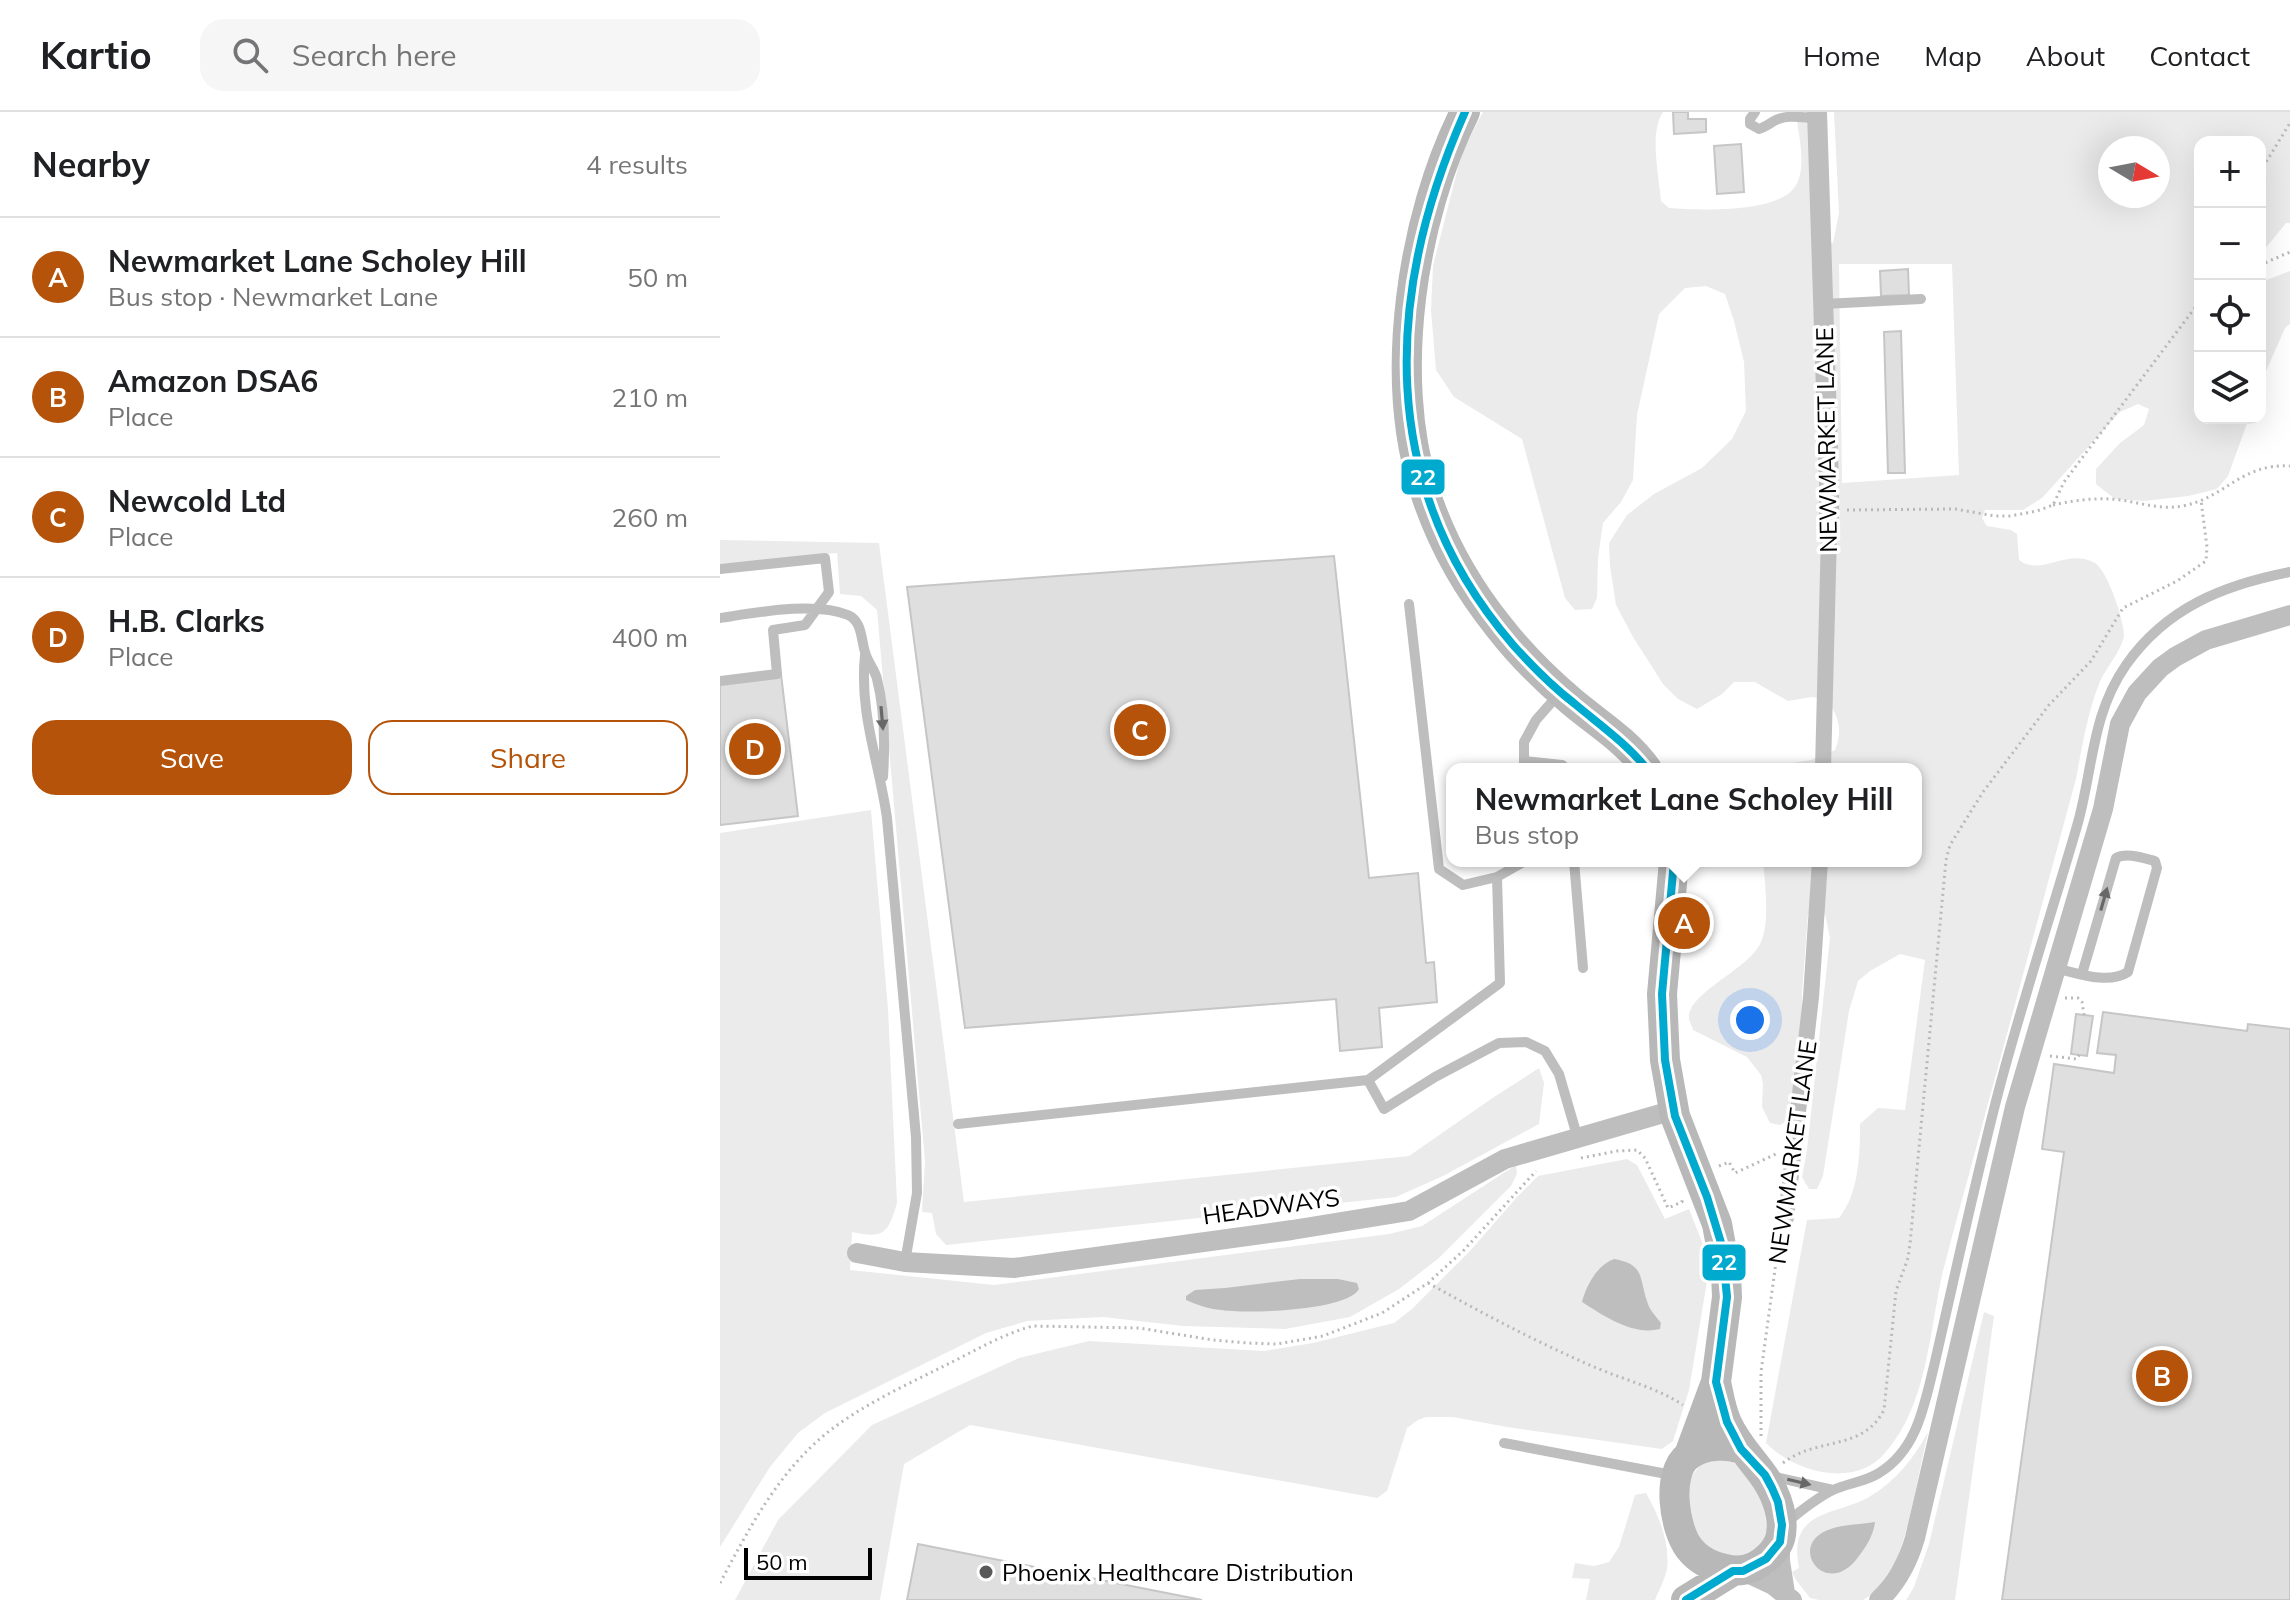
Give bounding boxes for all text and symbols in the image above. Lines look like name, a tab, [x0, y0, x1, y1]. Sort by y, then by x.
search box	[200, 19, 760, 91]
text: Kartio	[40, 31, 152, 79]
icon: search	[228, 33, 272, 77]
text: Search here	[292, 36, 457, 74]
text: Home	[1803, 38, 1880, 73]
text: Map	[1924, 38, 1982, 73]
text: About	[2026, 38, 2105, 73]
text: Contact	[2149, 38, 2250, 73]
north arrow	[2098, 136, 2170, 208]
map controls	[2194, 136, 2266, 424]
button: +	[2194, 136, 2266, 208]
text: Nearby	[32, 143, 150, 186]
text: 4 results	[586, 148, 688, 181]
button: −	[2194, 208, 2266, 280]
text: Newmarket Lane Scholey Hill	[108, 242, 527, 280]
text: A	[48, 261, 68, 294]
text: 50 m	[627, 261, 688, 294]
text: Bus stop · Newmarket Lane	[108, 280, 438, 313]
button: locate	[2194, 280, 2266, 352]
street label: NEWMARKET LANE	[1809, 327, 1843, 553]
button: layers	[2194, 352, 2266, 424]
text: Amazon DSA6	[108, 362, 318, 400]
text: B	[49, 381, 67, 414]
text: 210 m	[612, 381, 688, 414]
text: Place	[108, 400, 173, 433]
line badge: 22	[1400, 458, 1446, 496]
text: 22	[1410, 463, 1436, 491]
text: Newcold Ltd	[108, 482, 286, 520]
text: C	[49, 501, 67, 534]
text: 260 m	[612, 501, 688, 534]
text: Place	[108, 520, 173, 553]
text: H.B. Clarks	[108, 602, 265, 640]
text: D	[48, 621, 68, 654]
text: 400 m	[612, 621, 688, 654]
text: Place	[108, 640, 173, 673]
pin: C	[1114, 700, 1166, 760]
one-way arrow	[875, 706, 888, 731]
pin: D	[729, 719, 781, 779]
button: Save	[32, 720, 352, 795]
button: Share	[368, 720, 688, 795]
popup	[1446, 763, 1922, 867]
text: Newmarket Lane Scholey Hill	[1475, 780, 1893, 818]
text: Bus stop	[1475, 818, 1579, 851]
one-way arrow	[2098, 886, 2111, 910]
pin: A	[1658, 893, 1710, 953]
your location	[1730, 1000, 1770, 1040]
street label: NEWMARKET LANE	[1761, 1038, 1823, 1266]
street label: HEADWAYS	[1201, 1182, 1341, 1230]
line badge: 22	[1701, 1243, 1747, 1282]
text: 22	[1711, 1248, 1737, 1276]
pin: B	[2136, 1346, 2188, 1406]
one-way arrow	[1787, 1477, 1812, 1489]
scale bar	[744, 1544, 872, 1580]
text: 50 m	[756, 1548, 807, 1576]
place label: Phoenix Healthcare Distribution	[1002, 1557, 1354, 1587]
marker: Phoenix Healthcare Distribution	[977, 1563, 995, 1581]

